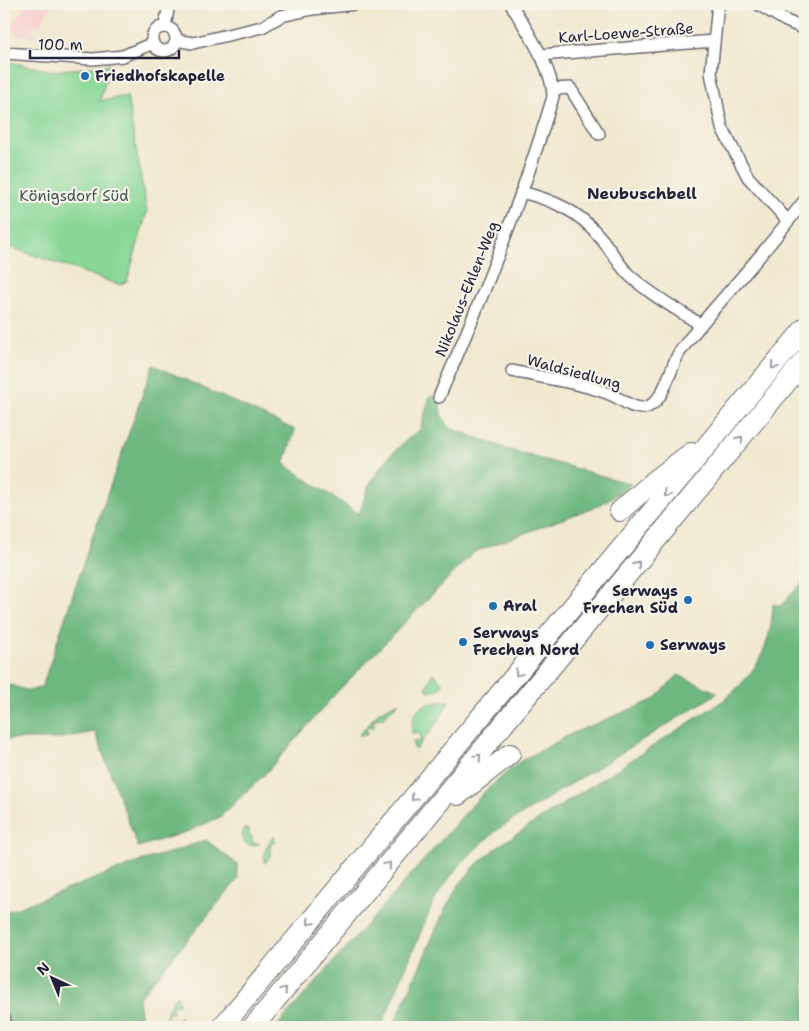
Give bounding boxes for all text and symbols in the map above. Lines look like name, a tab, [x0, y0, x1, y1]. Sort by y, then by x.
street label: Karl-Loewe-Straße	[558, 18, 694, 48]
scale bar	[30, 28, 179, 60]
text: 100 m	[38, 35, 83, 55]
place label: Friedhofskapelle	[95, 66, 225, 86]
marker: Friedhofskapelle	[79, 70, 91, 82]
district label: Neubuschbell	[587, 183, 697, 204]
park label: Königsdorf Süd	[19, 186, 129, 206]
street label: Nikolaus-Ehlen-Weg	[431, 218, 503, 360]
street label: Waldsiedlung	[525, 350, 623, 394]
one-way arrow	[771, 360, 780, 369]
one-way arrow	[735, 435, 744, 444]
one-way arrow	[663, 489, 672, 498]
one-way arrow	[632, 561, 640, 570]
place label: Serways Frechen Süd	[583, 581, 678, 618]
marker: Serways Frechen Süd	[682, 594, 694, 606]
place label: Aral	[503, 596, 537, 616]
marker: Aral	[487, 600, 499, 612]
place label: Serways Frechen Nord	[473, 623, 579, 660]
place label: Serways	[660, 635, 726, 655]
marker: Serways Frechen Nord	[457, 636, 469, 648]
marker: Serways	[644, 639, 656, 651]
one-way arrow	[515, 667, 523, 676]
one-way arrow	[472, 754, 481, 763]
one-way arrow	[410, 792, 419, 801]
one-way arrow	[383, 862, 391, 871]
one-way arrow	[306, 917, 315, 926]
north arrow	[28, 954, 78, 1004]
text: N	[33, 958, 53, 979]
one-way arrow	[279, 987, 287, 996]

